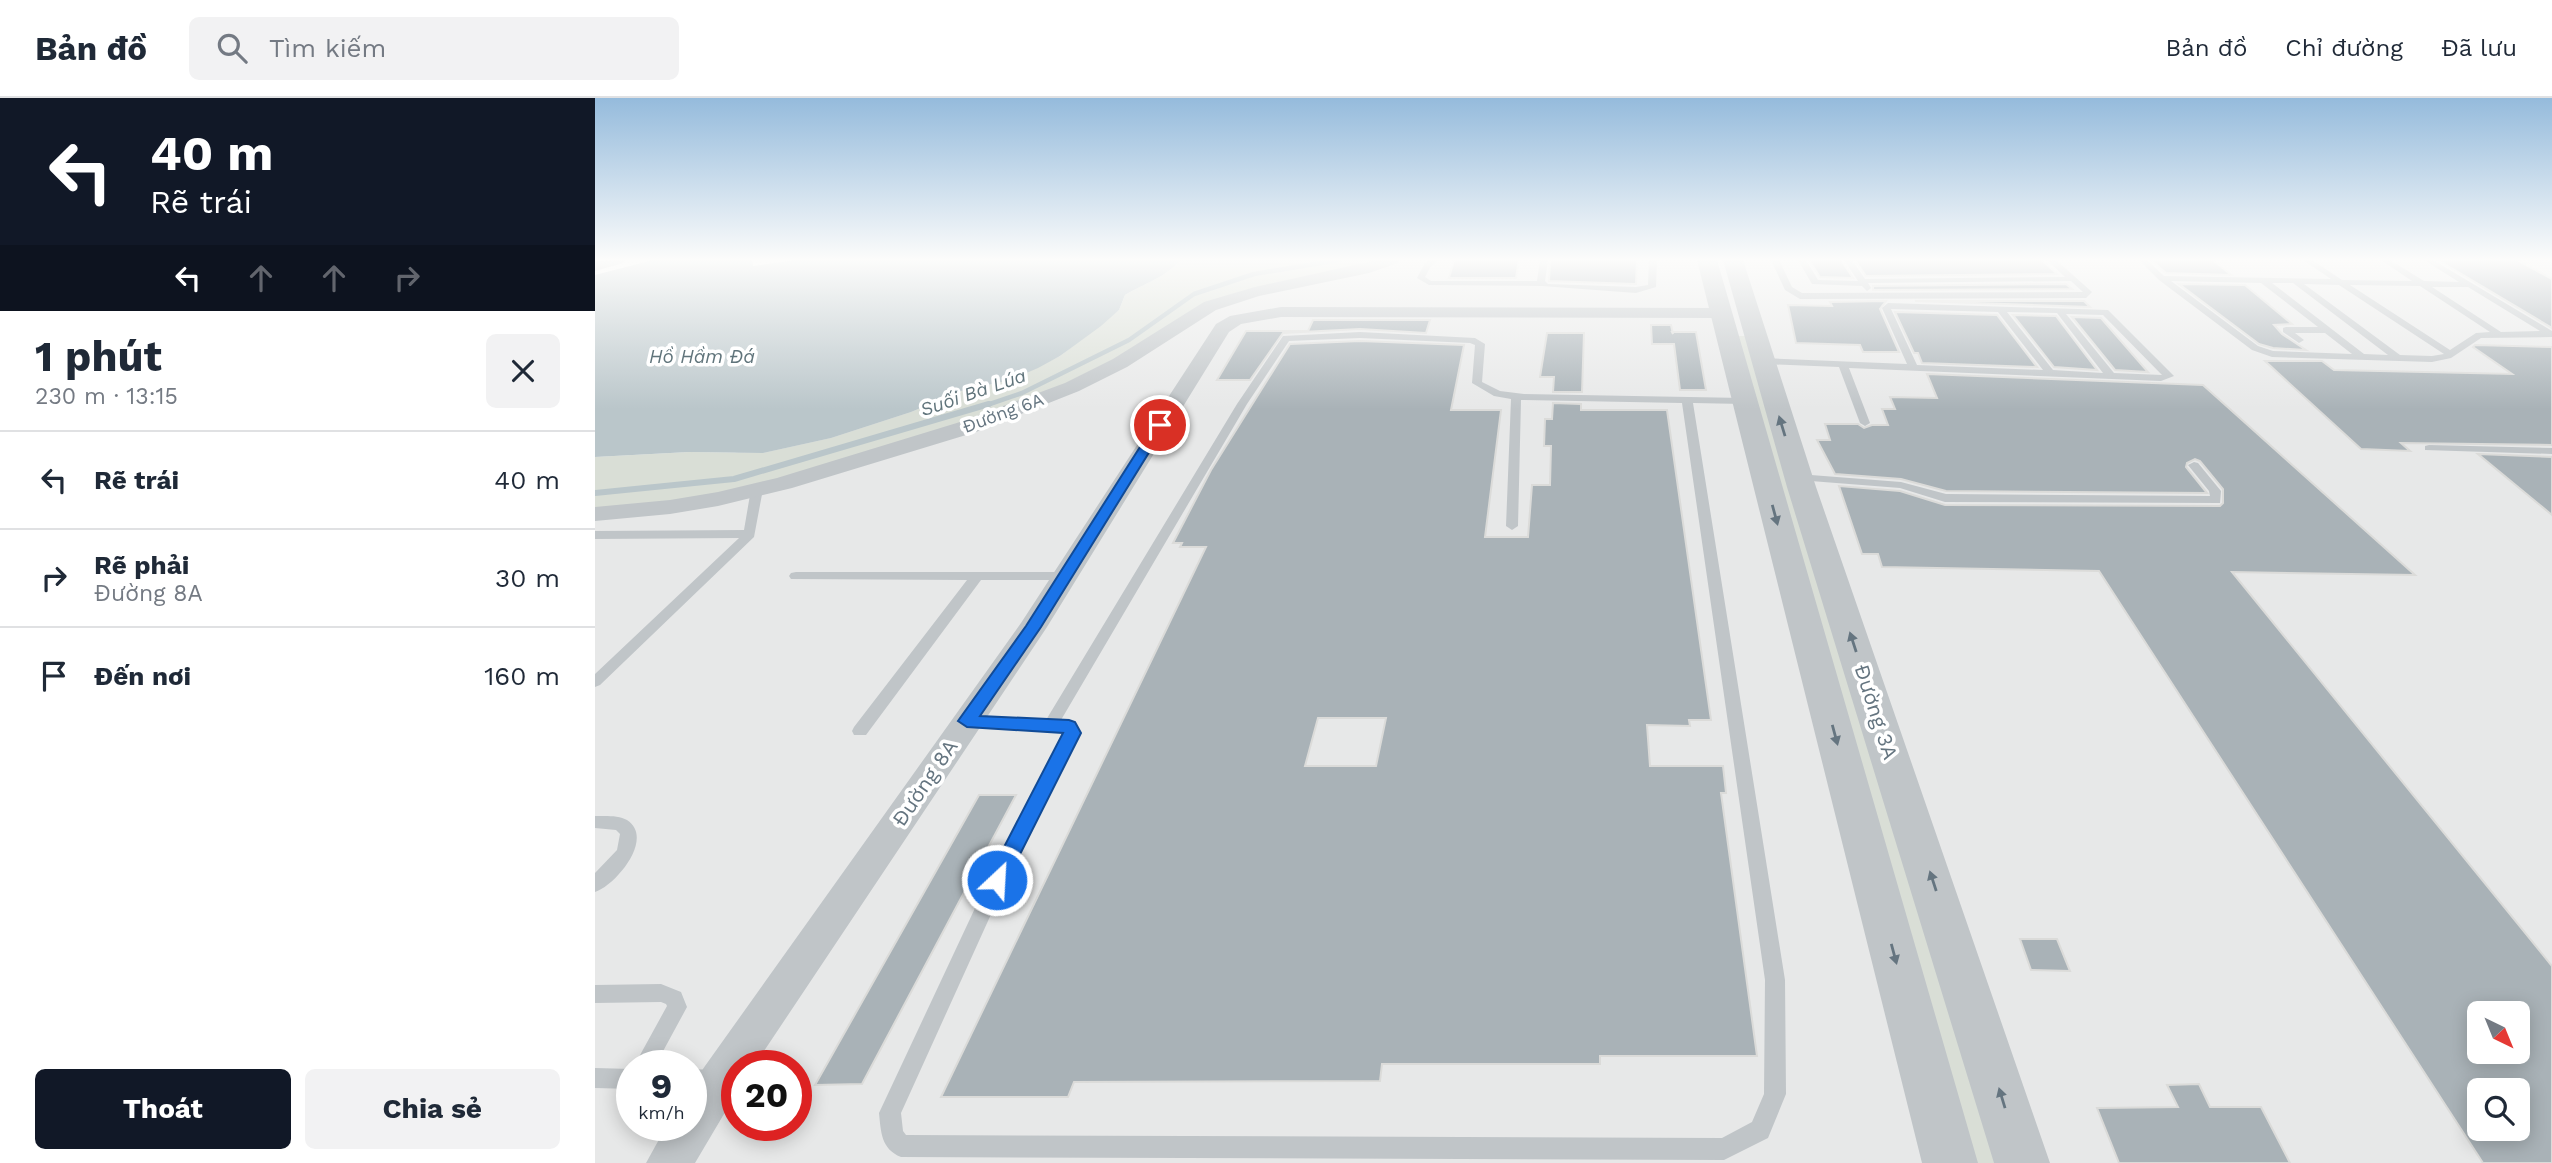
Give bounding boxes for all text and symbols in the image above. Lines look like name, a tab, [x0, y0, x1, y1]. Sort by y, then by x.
search box	[189, 17, 679, 80]
text: Bản đồ	[35, 29, 147, 68]
icon: search	[213, 29, 251, 67]
text: Tìm kiếm	[269, 33, 386, 63]
text: Bản đồ	[2166, 34, 2247, 62]
text: Chỉ đường	[2285, 34, 2403, 62]
text: Đã lưu	[2441, 34, 2517, 62]
text: 40 m	[150, 124, 273, 182]
icon: left	[35, 126, 126, 217]
text: Rẽ trái	[150, 183, 252, 221]
icon: left	[169, 259, 207, 297]
icon: ahead	[242, 259, 280, 297]
icon: ahead	[315, 259, 353, 297]
icon: right	[388, 259, 426, 297]
text: 1 phút	[35, 332, 162, 381]
button: close	[486, 334, 560, 408]
water label: Hồ Hầm Đá	[649, 345, 755, 368]
water label: Suối Bà Lúa	[917, 364, 1029, 421]
text: 230 m · 13:15	[35, 383, 178, 410]
street label: Đường 6A	[959, 388, 1046, 437]
pin	[1130, 395, 1190, 455]
icon: arrive	[1141, 406, 1179, 444]
one-way arrow	[1777, 415, 1787, 436]
icon: left	[35, 461, 73, 499]
text: Rẽ trái	[94, 465, 179, 495]
text: 40 m	[494, 465, 560, 495]
one-way arrow	[1770, 504, 1781, 526]
text: Rẽ phải	[94, 550, 189, 580]
icon: right	[35, 559, 73, 597]
text: 30 m	[495, 563, 560, 593]
text: Đường 8A	[94, 580, 203, 607]
one-way arrow	[1847, 632, 1858, 653]
icon: arrive	[35, 657, 73, 695]
text: Đến nơi	[94, 661, 191, 691]
text: 160 m	[484, 661, 560, 691]
street label: Đường 3A	[1849, 661, 1904, 763]
one-way arrow	[1830, 725, 1840, 746]
street label: Đường 8A	[886, 735, 963, 831]
position arrow	[960, 843, 1034, 917]
one-way arrow	[1927, 871, 1937, 892]
one-way arrow	[1889, 944, 1900, 966]
north arrow	[2467, 1001, 2531, 1064]
map controls	[2467, 1001, 2530, 1141]
speed limit sign: 20	[721, 1050, 812, 1141]
text: 9	[651, 1065, 672, 1107]
button: Thoát	[35, 1069, 291, 1149]
button: Chia sẻ	[305, 1069, 560, 1149]
button: search	[2467, 1078, 2530, 1141]
one-way arrow	[1997, 1087, 2007, 1108]
text: km/h	[638, 1102, 685, 1123]

